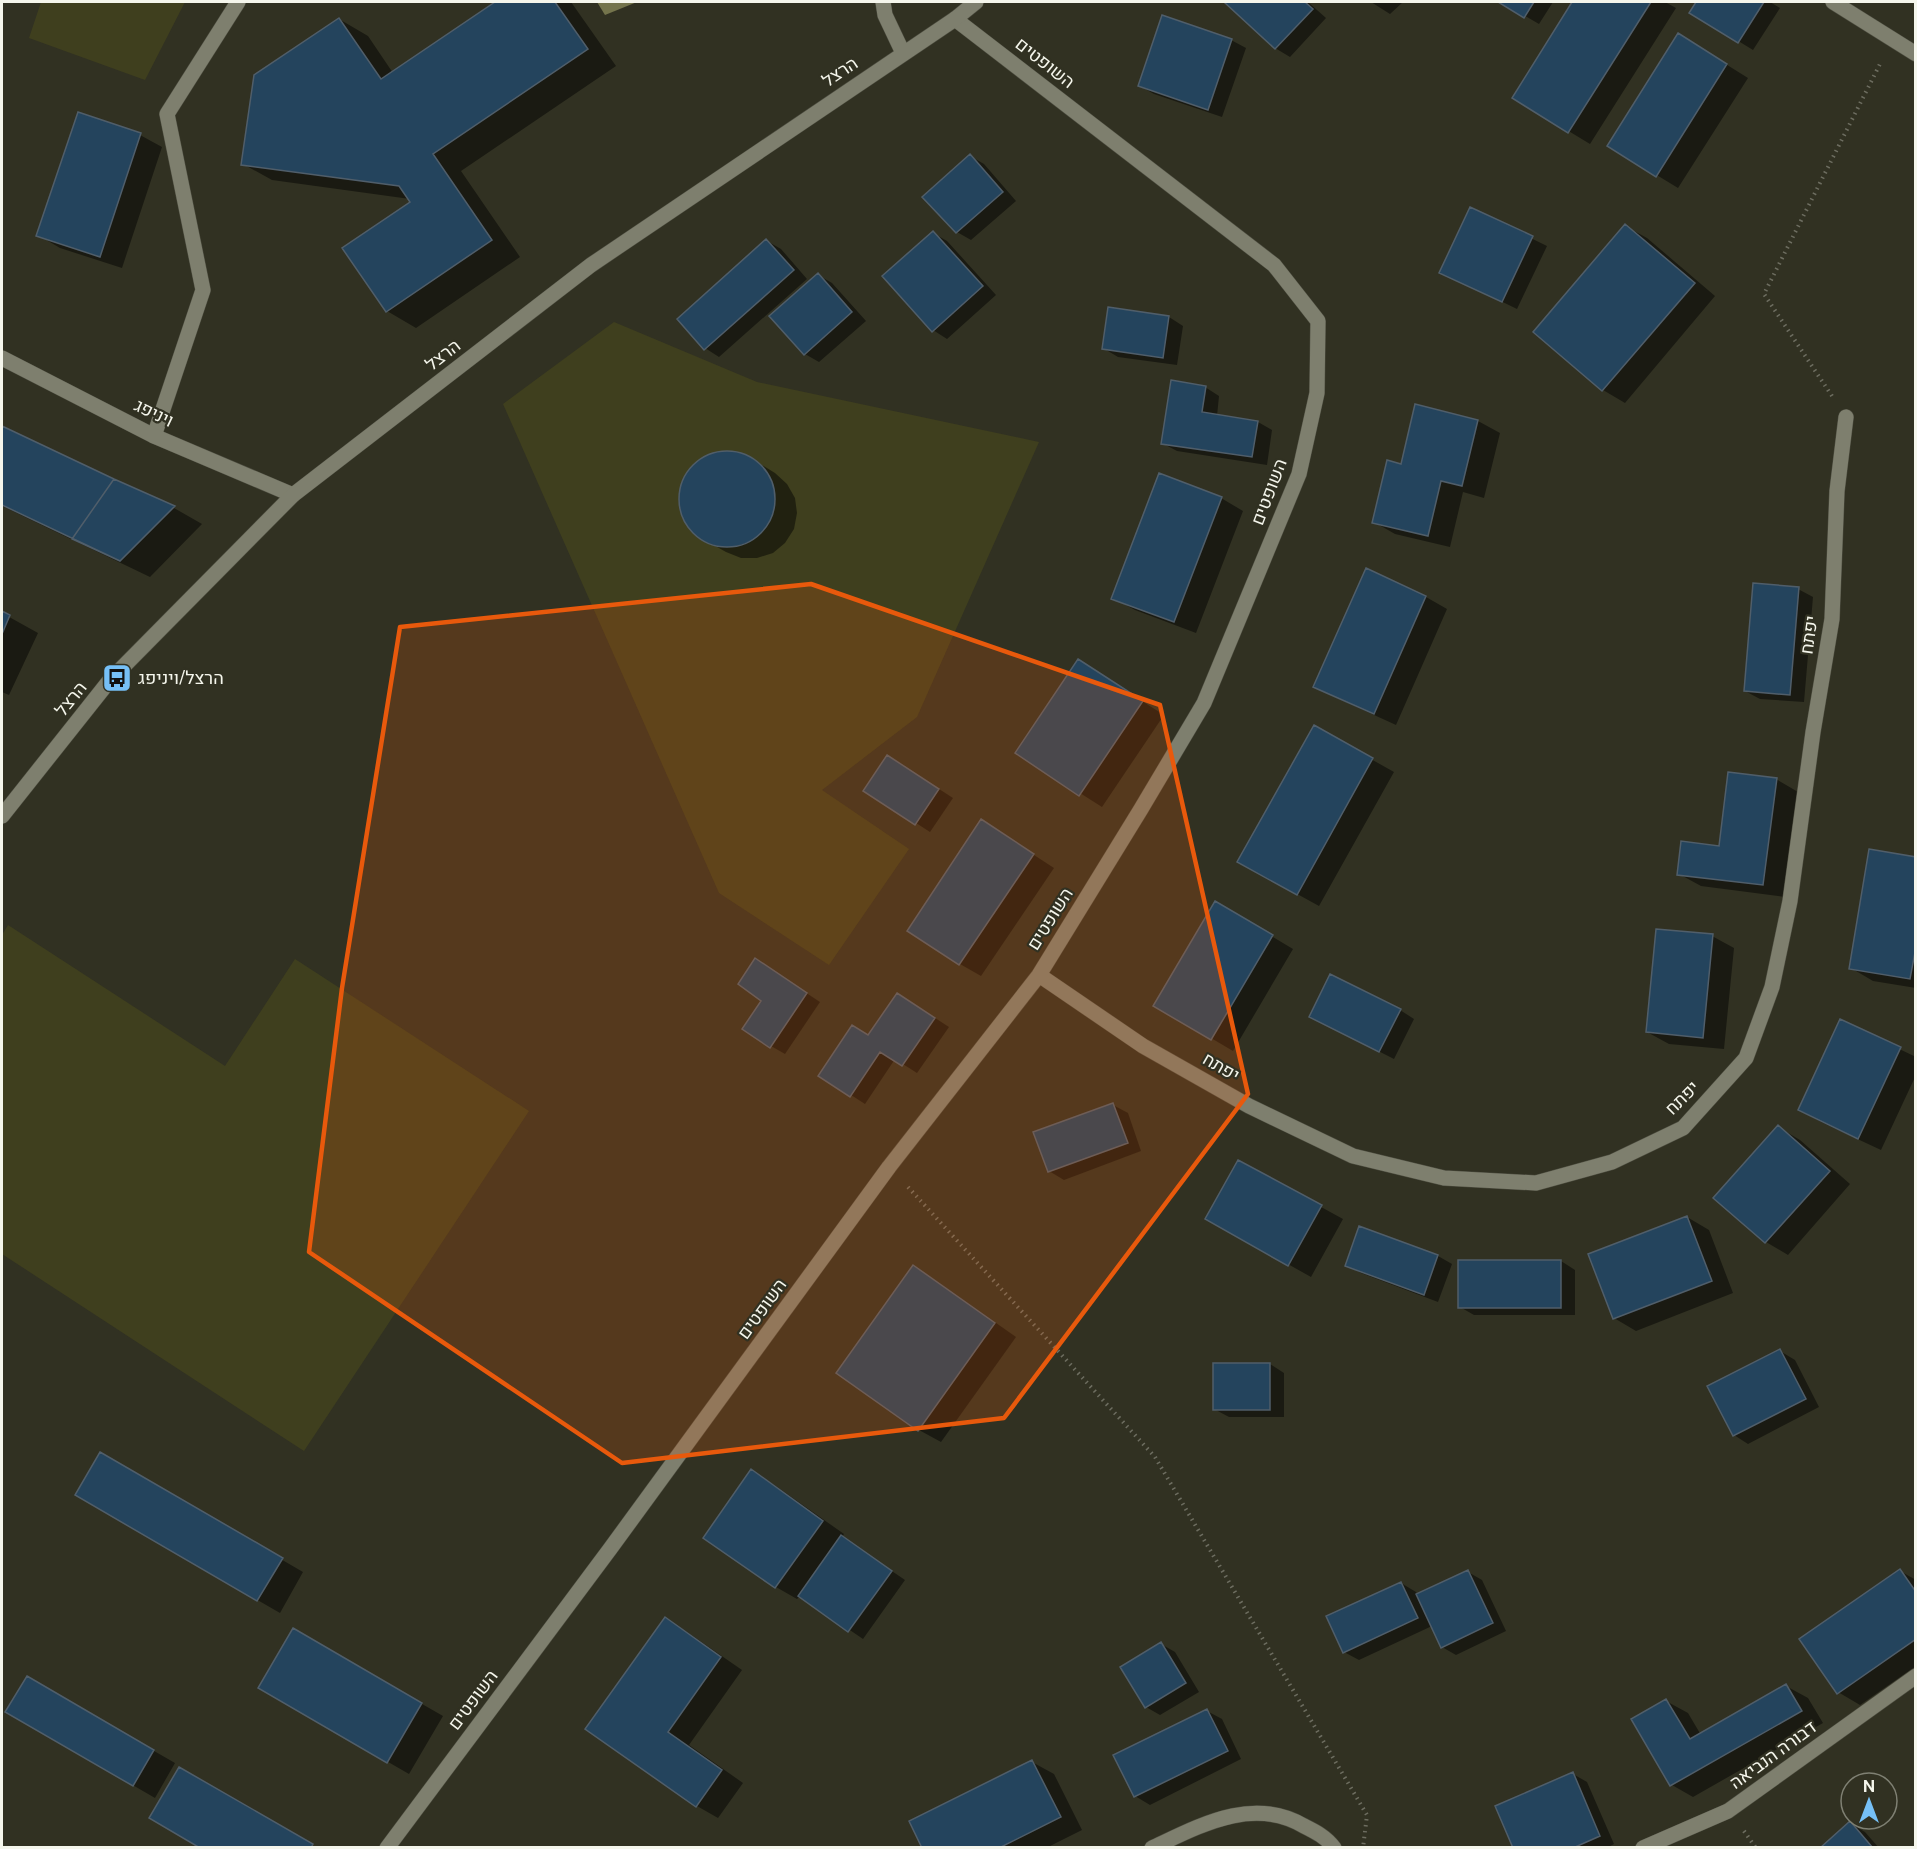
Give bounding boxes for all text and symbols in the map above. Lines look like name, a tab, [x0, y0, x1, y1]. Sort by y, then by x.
street label: השופטים	[1011, 33, 1079, 92]
street label: הרצל	[818, 52, 862, 91]
street label: הרצל	[421, 334, 464, 375]
street label: ויניפג	[131, 394, 177, 431]
street label: השופטים	[1246, 456, 1291, 528]
street label: יפתח	[1795, 614, 1822, 656]
bus stop icon: הרצל/ויניפג	[101, 662, 133, 694]
place label: הרצל/ויניפג	[138, 667, 224, 688]
street label: הרצל	[50, 677, 91, 720]
street label: השופטים	[1022, 884, 1077, 954]
street label: יפתח	[1199, 1048, 1243, 1085]
street label: יפתח	[1660, 1076, 1703, 1119]
street label: השופטים	[733, 1274, 790, 1343]
street label: השופטים	[443, 1666, 502, 1734]
street label: דבורה הנביאה	[1725, 1716, 1820, 1793]
north arrow	[1839, 1771, 1899, 1831]
text: N	[1863, 1777, 1875, 1796]

